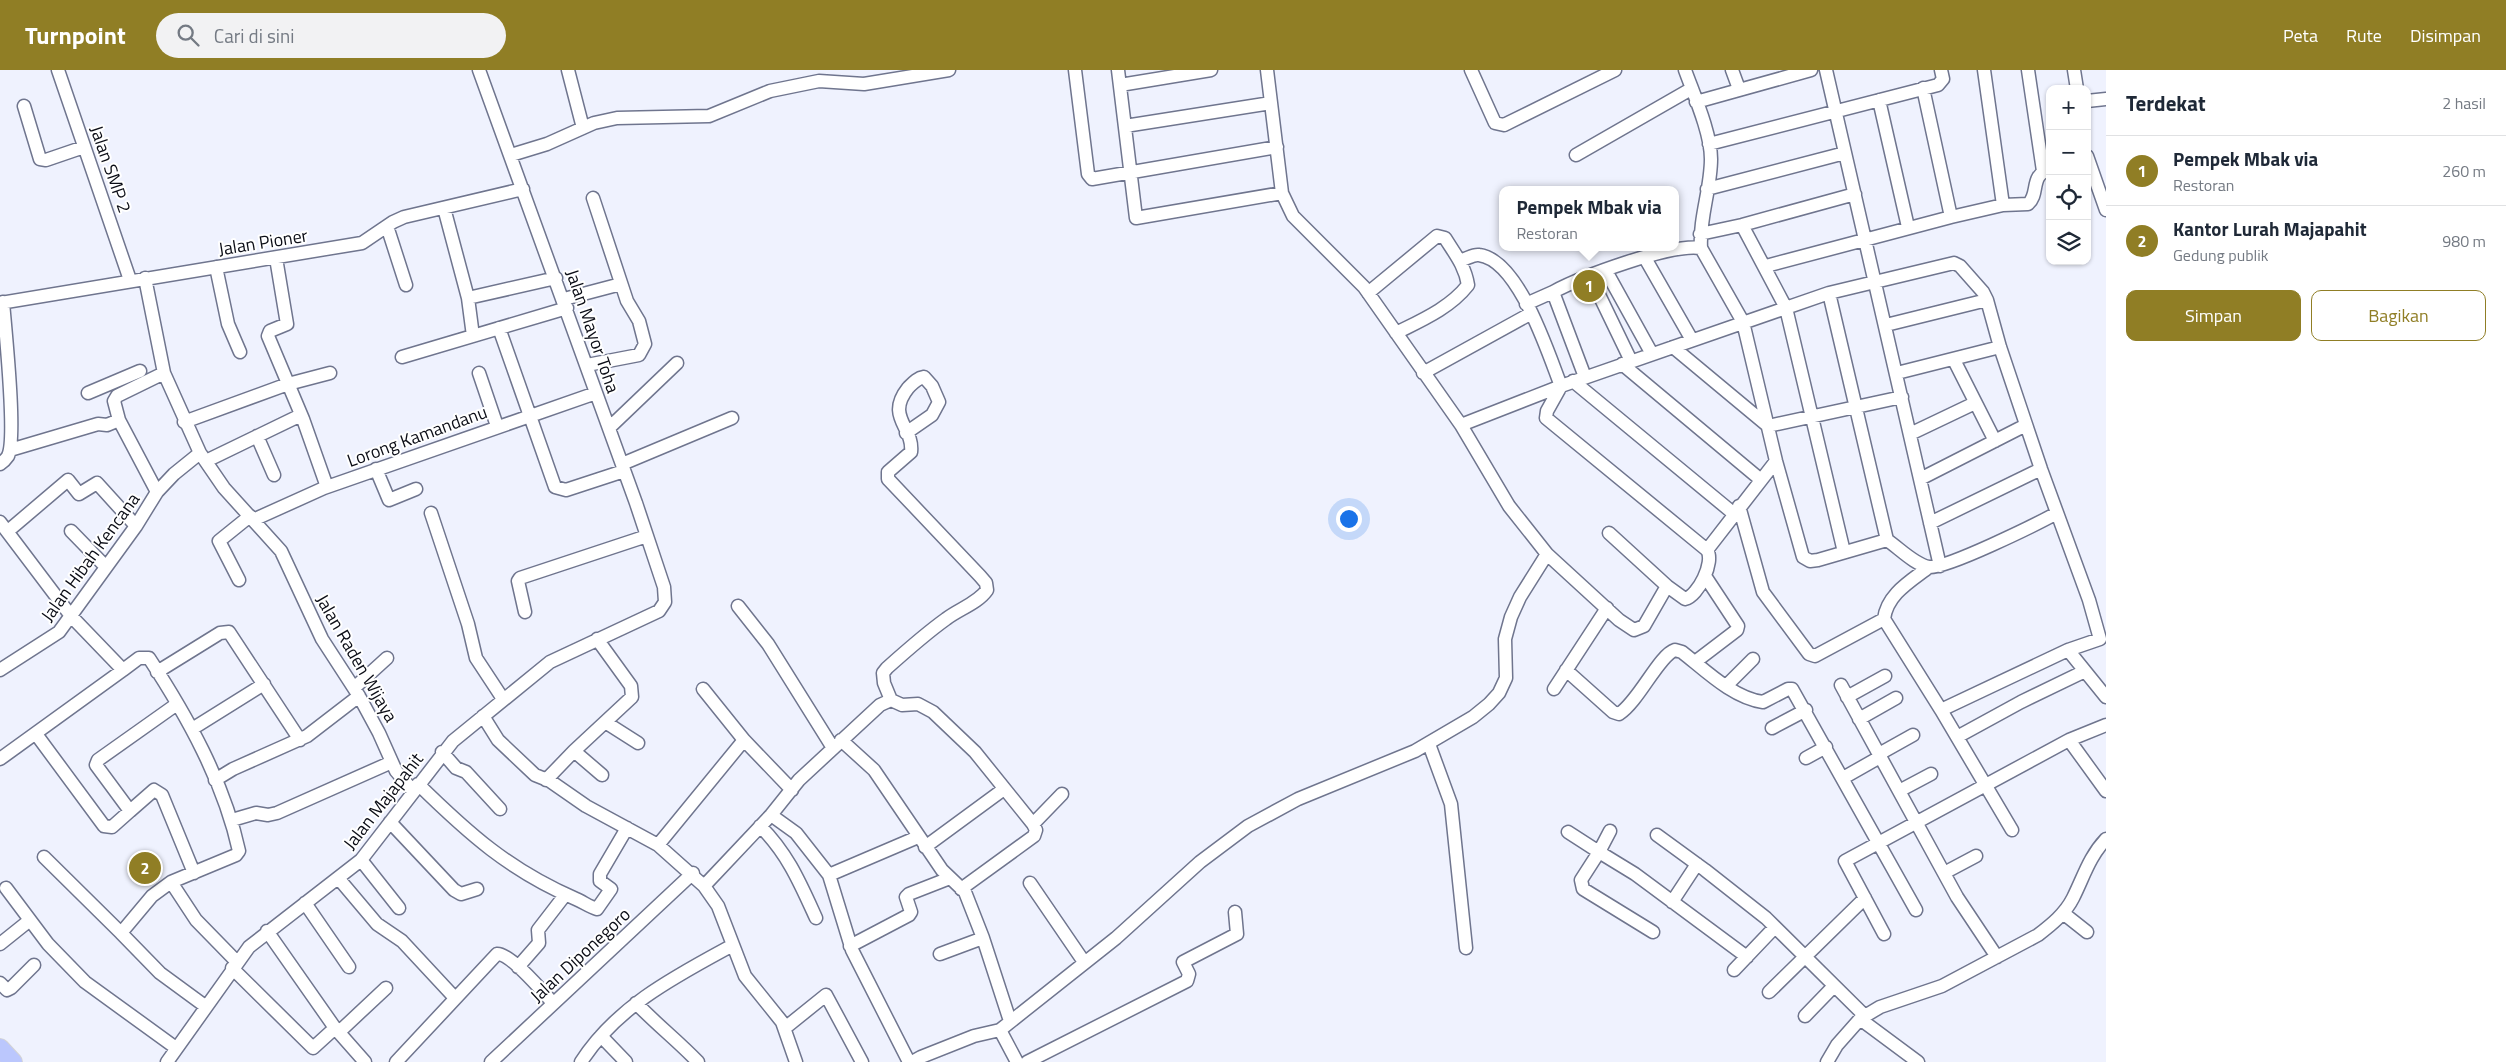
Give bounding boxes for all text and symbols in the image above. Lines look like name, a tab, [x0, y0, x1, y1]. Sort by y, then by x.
search box	[156, 13, 506, 58]
text: Turnpoint	[25, 17, 126, 53]
icon: search	[174, 21, 202, 49]
text: Cari di sini	[214, 21, 294, 50]
text: Peta	[2283, 22, 2318, 49]
text: Rute	[2346, 22, 2382, 49]
text: Disimpan	[2410, 22, 2481, 49]
map controls	[2046, 85, 2091, 265]
button: +	[2046, 85, 2091, 130]
text: Terdekat	[2126, 87, 2206, 119]
text: 2 hasil	[2442, 91, 2486, 115]
street label: Jalan SMP 2	[83, 122, 139, 216]
button: −	[2046, 130, 2091, 175]
text: Pempek Mbak via	[2173, 144, 2318, 173]
text: 1	[2138, 159, 2146, 183]
text: 260 m	[2442, 159, 2486, 183]
text: Restoran	[2173, 173, 2234, 197]
button: locate	[2046, 175, 2091, 220]
popup	[1499, 186, 1679, 251]
text: Pempek Mbak via	[1516, 192, 1662, 221]
text: Kantor Lurah Majapahit	[2173, 214, 2367, 243]
button: layers	[2046, 220, 2091, 265]
text: Restoran	[1516, 221, 1578, 245]
street label: Jalan Pioner	[216, 222, 310, 262]
text: 2	[2138, 229, 2146, 253]
text: 980 m	[2442, 229, 2486, 253]
text: Gedung publik	[2173, 243, 2268, 267]
street label: Jalan Mayor Toha	[559, 265, 627, 397]
pin: 1	[1573, 267, 1605, 305]
button: Simpan	[2126, 290, 2301, 341]
button: Bagikan	[2311, 290, 2486, 341]
street label: Lorong Kamandanu	[343, 398, 491, 474]
street label: Jalan Hibah Kencana	[34, 487, 146, 627]
your location	[1336, 506, 1362, 532]
street label: Jalan Raden Wijaya	[309, 589, 405, 727]
street label: Jalan Majapahit	[336, 746, 430, 855]
pin: 2	[129, 849, 161, 887]
street label: Jalan Diponegoro	[524, 901, 636, 1009]

